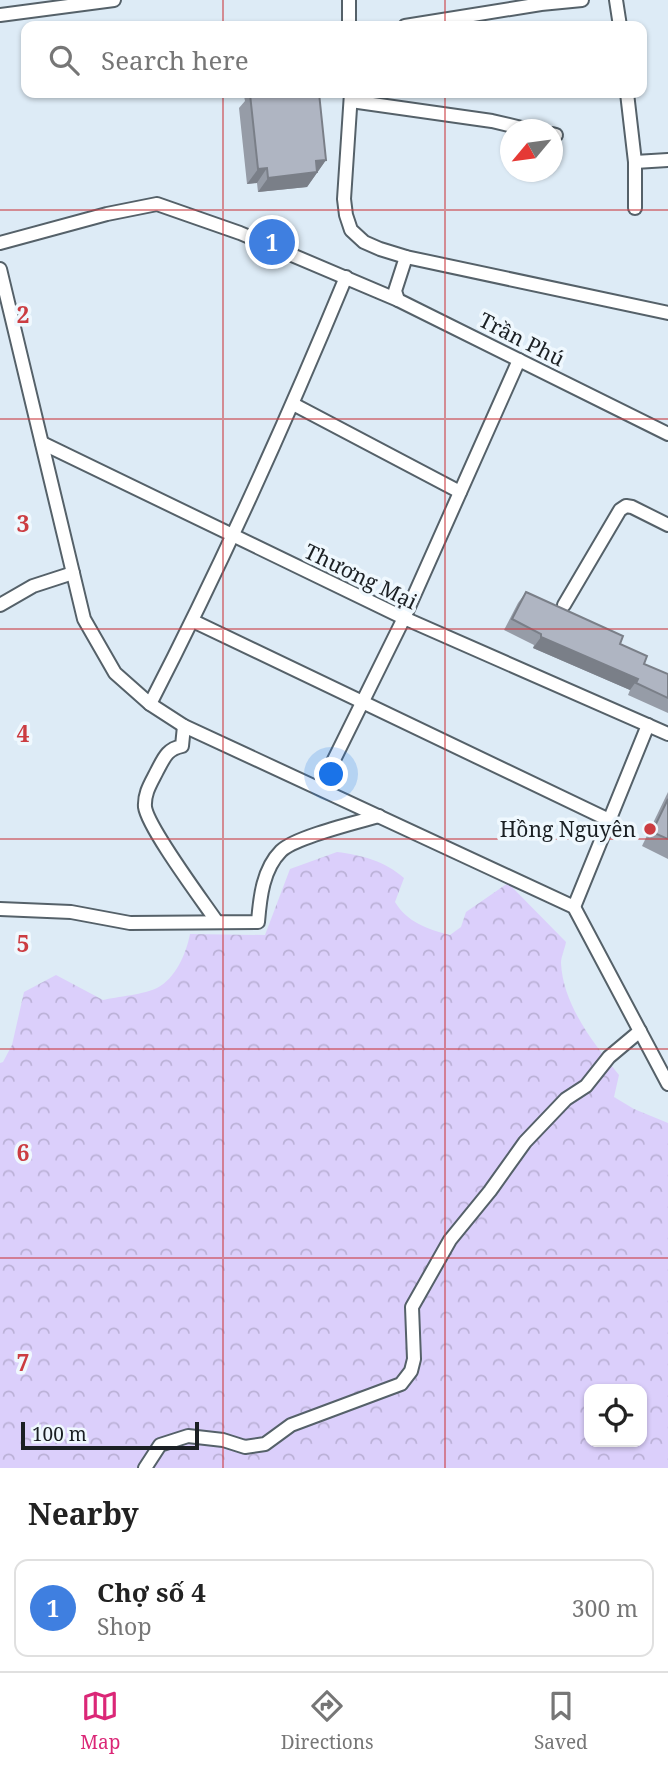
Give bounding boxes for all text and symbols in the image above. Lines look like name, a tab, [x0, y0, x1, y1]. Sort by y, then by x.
search box	[21, 21, 647, 98]
icon: search	[45, 41, 83, 79]
text: Search here	[101, 42, 249, 78]
north arrow	[500, 119, 563, 182]
pin: 1	[249, 216, 295, 268]
text: 2	[17, 298, 30, 330]
street label: Trần Phú	[474, 306, 570, 372]
text: 3	[17, 507, 30, 539]
street label: Thương Mại	[300, 537, 422, 615]
text: 4	[17, 717, 30, 749]
your location	[314, 757, 348, 791]
place label: Hồng Nguyên	[500, 815, 636, 843]
marker: Hồng Nguyên	[642, 821, 658, 837]
text: 5	[17, 927, 30, 959]
text: 6	[17, 1136, 30, 1168]
text: 7	[17, 1346, 30, 1378]
map controls	[584, 1384, 647, 1447]
button: locate	[584, 1384, 647, 1447]
scale bar	[21, 1419, 200, 1451]
text: 100 m	[32, 1421, 87, 1447]
text: Nearby	[28, 1493, 139, 1534]
text: Chợ số 4	[97, 1574, 206, 1610]
text: 1	[47, 1592, 60, 1624]
text: 300 m	[572, 1592, 638, 1624]
text: Shop	[97, 1610, 152, 1642]
tab: Map	[80, 1687, 120, 1755]
tab: Directions	[281, 1687, 374, 1755]
tab: Saved	[534, 1687, 588, 1755]

